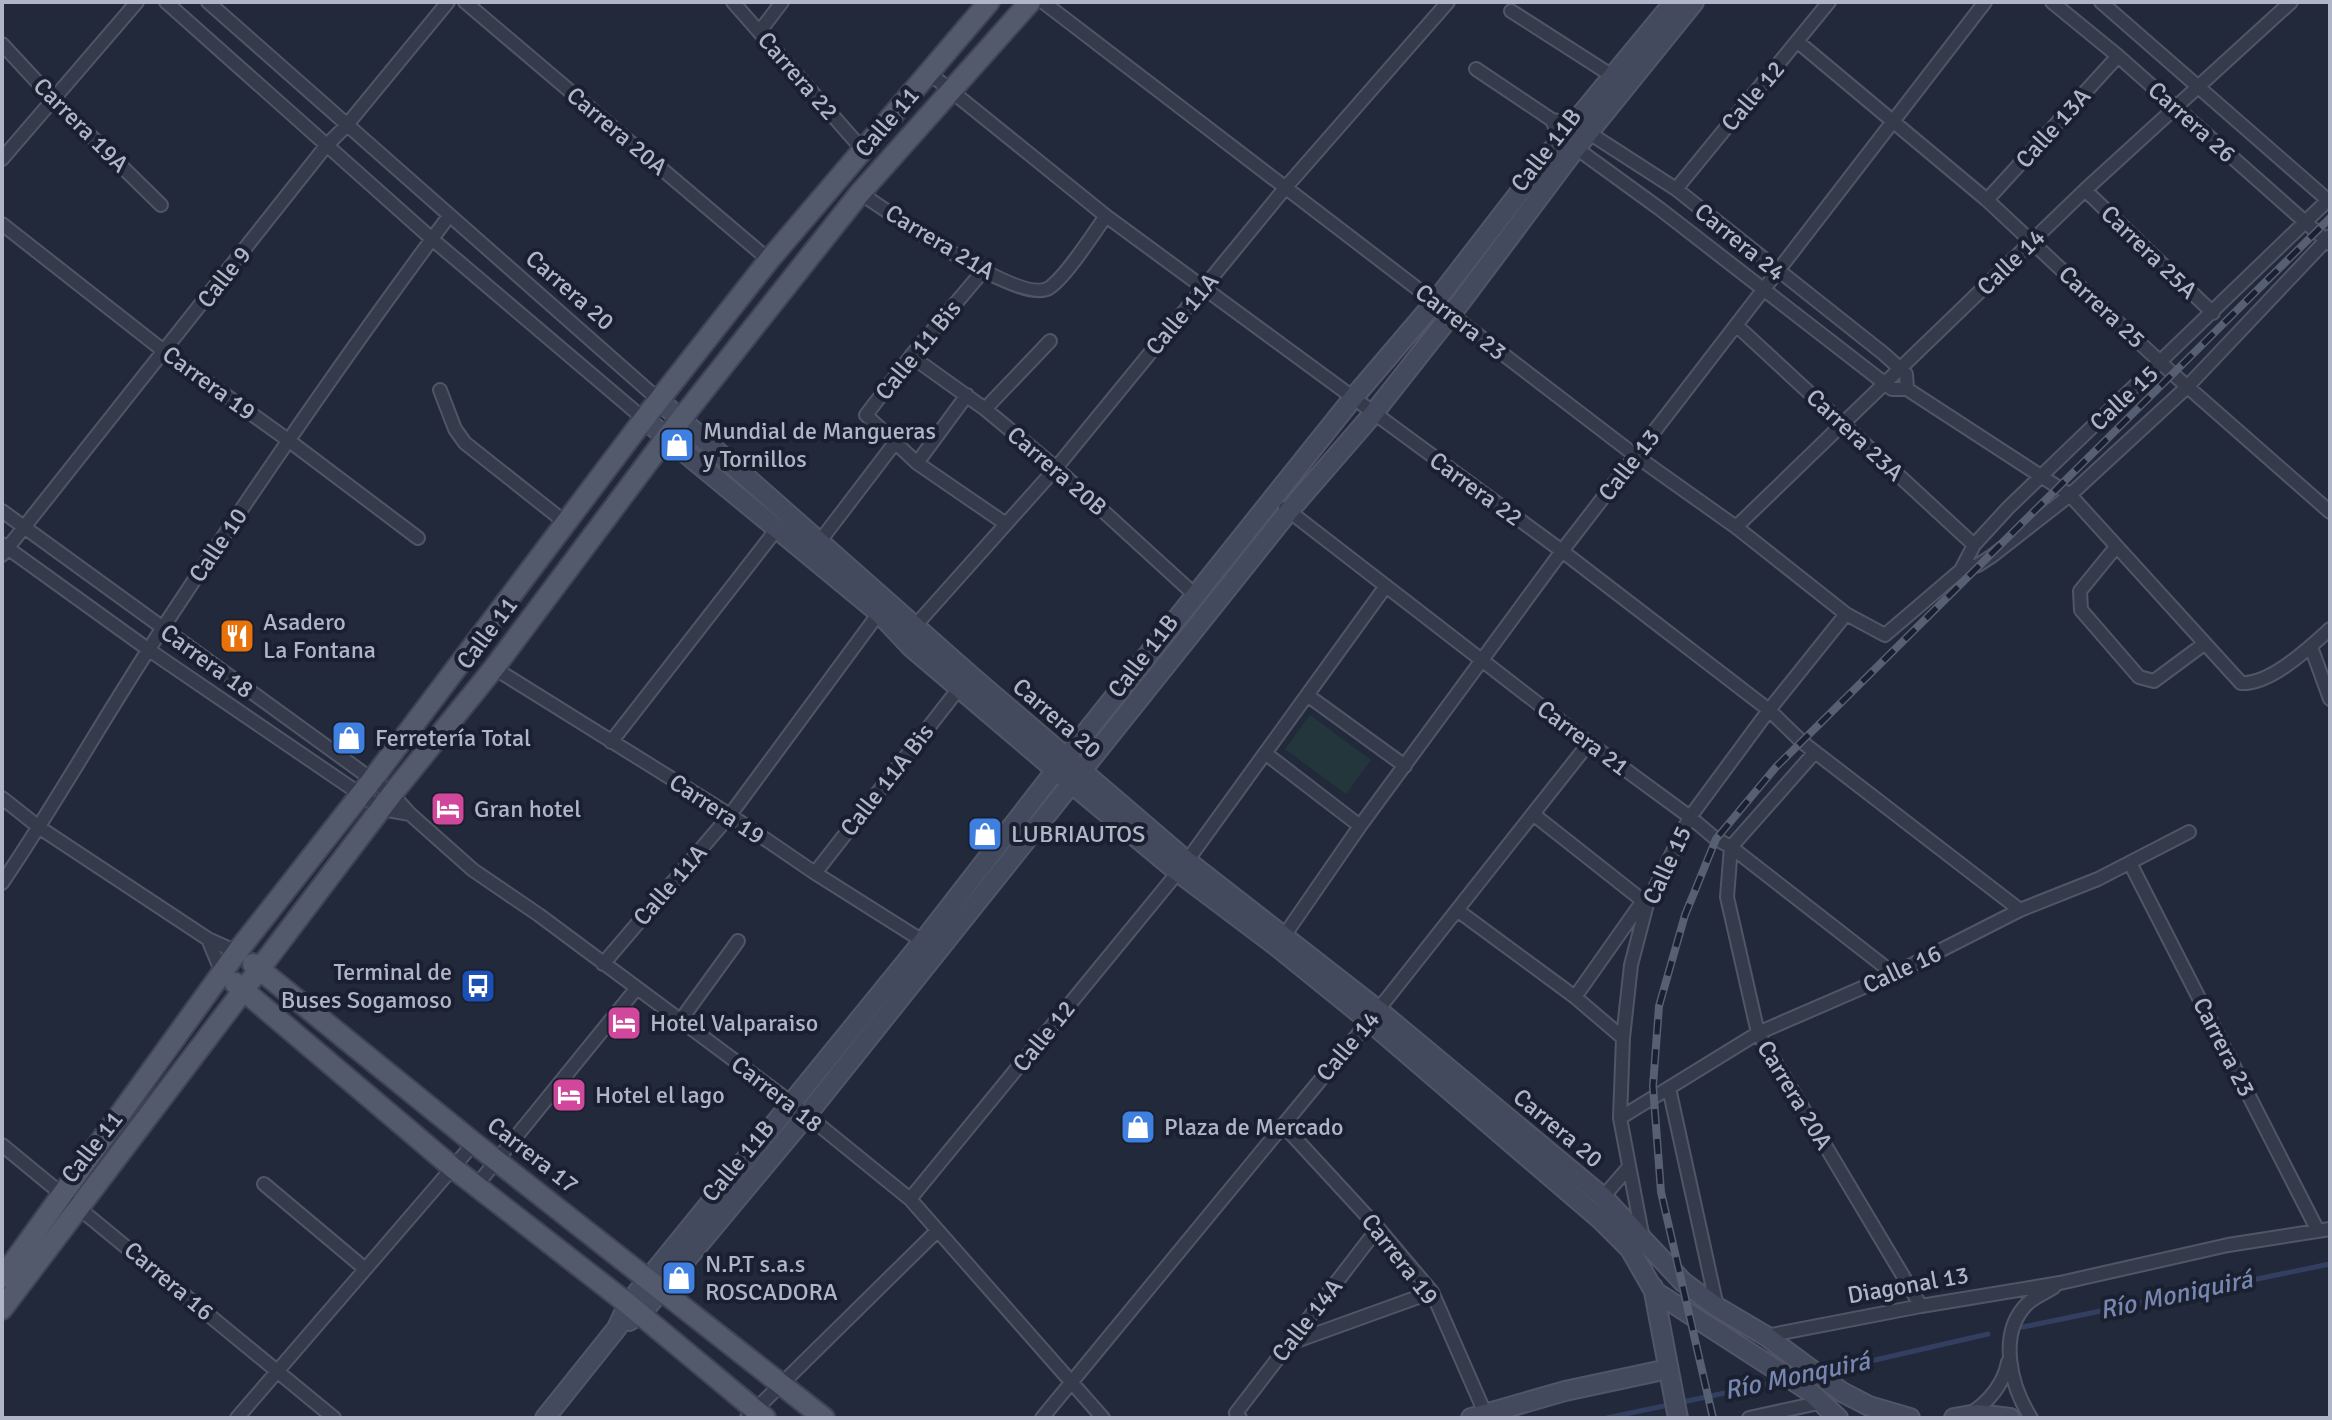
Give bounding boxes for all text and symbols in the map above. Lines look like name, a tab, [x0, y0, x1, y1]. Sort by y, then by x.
street label: Carrera 22	[751, 25, 845, 127]
street label: Calle 12	[1715, 54, 1791, 138]
street label: Carrera 19A	[27, 71, 135, 179]
street label: Carrera 26	[2142, 75, 2242, 169]
street label: Carrera 20A	[560, 80, 674, 182]
street label: Calle 11	[848, 81, 926, 163]
street label: Calle 13A	[2009, 81, 2097, 174]
street label: Calle 11B	[1504, 102, 1588, 198]
street label: Carrera 24	[1689, 196, 1791, 288]
street label: Carrera 21A	[880, 198, 1000, 287]
street label: Carrera 25A	[2095, 199, 2204, 306]
street label: Calle 14	[1971, 222, 2051, 302]
street label: Calle 9	[191, 240, 257, 314]
street label: Carrera 20	[519, 243, 621, 337]
street label: Carrera 25	[2052, 259, 2152, 355]
street label: Calle 11A	[1139, 267, 1225, 361]
street label: Carrera 23	[1409, 277, 1513, 367]
street label: Calle 11 Bis	[869, 294, 967, 406]
street label: Carrera 19	[157, 339, 261, 427]
street label: Calle 15	[2083, 359, 2165, 437]
street label: Carrera 23A	[1800, 382, 1910, 488]
place label: Mundial de Mangueras y Tornillos	[703, 416, 936, 474]
street label: Carrera 20B	[1001, 420, 1113, 522]
street label: Calle 13	[1592, 423, 1666, 507]
shop icon: Mundial de Mangueras y Tornillos	[658, 426, 696, 464]
street label: Carrera 22	[1424, 445, 1528, 533]
street label: Calle 10	[182, 502, 254, 588]
street label: Calle 11	[450, 591, 524, 675]
place label: Asadero La Fontana	[263, 607, 376, 665]
street label: Calle 11B	[1101, 608, 1185, 704]
street label: Carrera 18	[155, 617, 259, 705]
restaurant icon: Asadero La Fontana	[218, 617, 256, 655]
street label: Carrera 20	[1006, 671, 1108, 765]
street label: Carrera 21	[1531, 694, 1635, 782]
street label: Calle 11A Bis	[834, 718, 940, 842]
shop icon: Ferretería Total	[330, 719, 368, 757]
place label: Ferretería Total	[375, 723, 531, 753]
street label: Carrera 19	[664, 767, 770, 851]
hotel icon: Gran hotel	[429, 790, 467, 828]
place label: Gran hotel	[474, 794, 581, 824]
shop icon: LUBRIAUTOS	[966, 815, 1004, 853]
place label: LUBRIAUTOS	[1011, 819, 1145, 849]
street label: Calle 15	[1636, 821, 1698, 909]
street label: Calle 11A	[627, 838, 714, 932]
street label: Calle 16	[1858, 938, 1946, 1000]
place label: Terminal de Buses Sogamoso	[281, 957, 452, 1015]
bus stop icon: Terminal de Buses Sogamoso	[459, 967, 497, 1005]
street label: Carrera 23	[2186, 992, 2262, 1102]
street label: Calle 12	[1006, 994, 1082, 1078]
hotel icon: Hotel Valparaiso	[605, 1004, 643, 1042]
street label: Calle 14	[1310, 1004, 1386, 1088]
place label: Hotel Valparaiso	[650, 1008, 818, 1038]
street label: Carrera 20A	[1751, 1035, 1840, 1155]
street label: Carrera 18	[725, 1049, 829, 1139]
hotel icon: Hotel el lago	[550, 1076, 588, 1114]
place label: Hotel el lago	[595, 1080, 725, 1110]
street label: Carrera 20	[1507, 1082, 1609, 1174]
street label: Calle 11	[55, 1105, 129, 1189]
shop icon: Plaza de Mercado	[1119, 1108, 1157, 1146]
street label: Carrera 17	[481, 1110, 585, 1200]
place label: Plaza de Mercado	[1164, 1112, 1343, 1142]
street label: Calle 11B	[695, 1114, 781, 1208]
street label: Carrera 19	[1355, 1207, 1445, 1311]
street label: Carrera 16	[118, 1235, 220, 1327]
place label: N.P.T s.a.s ROSCADORA	[705, 1249, 838, 1307]
shop icon: N.P.T s.a.s ROSCADORA	[660, 1259, 698, 1297]
street label: Diagonal 13	[1845, 1260, 1971, 1310]
water label: Río Moniquirá	[2097, 1263, 2257, 1327]
street label: Calle 14A	[1265, 1272, 1349, 1368]
water label: Río Monquirá	[1721, 1345, 1875, 1407]

